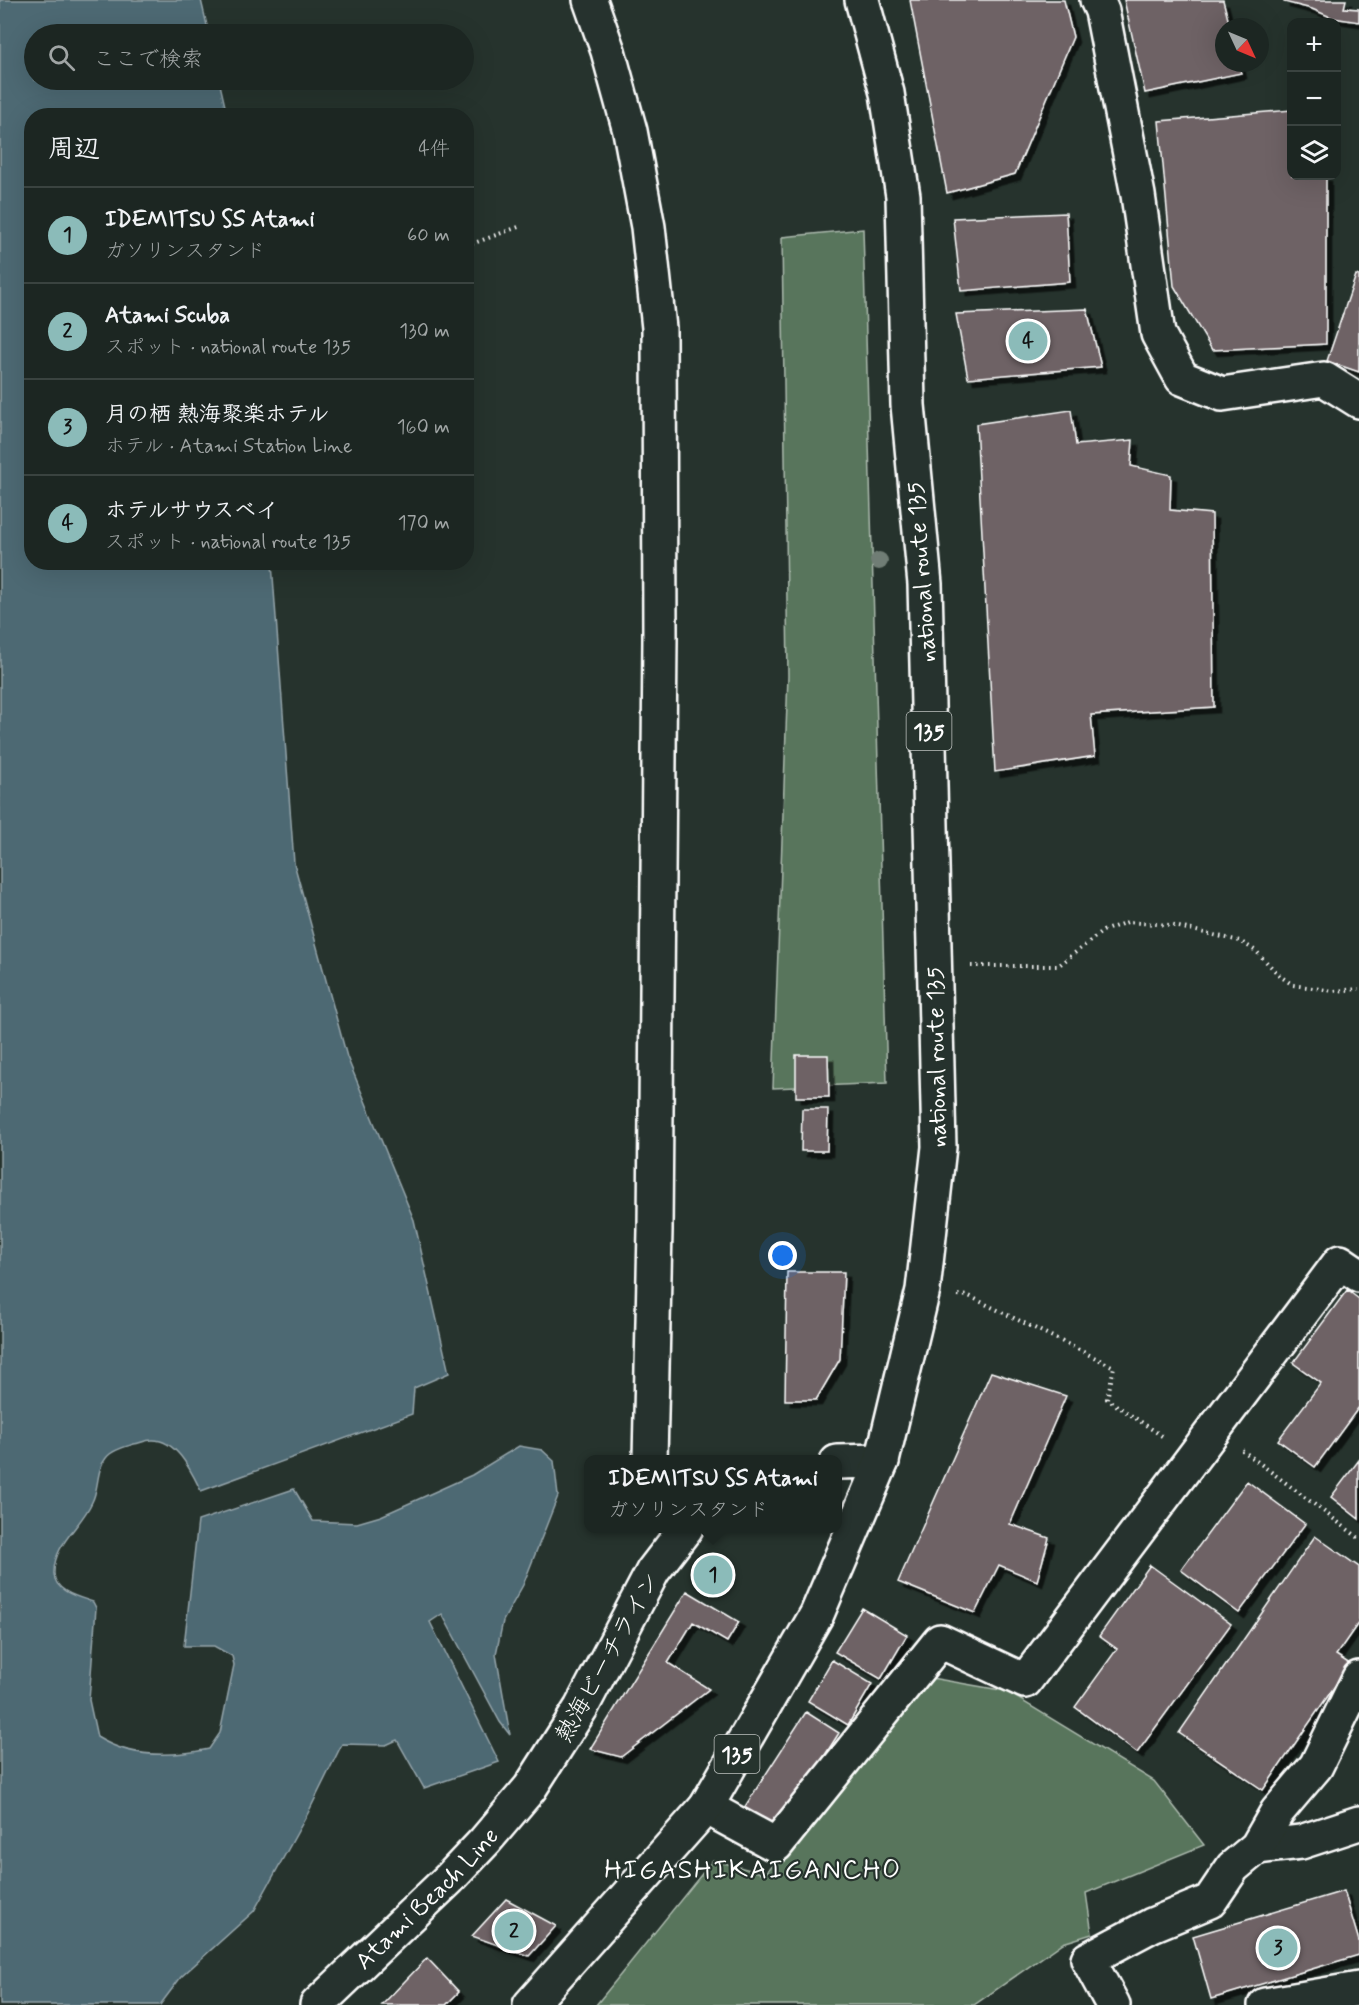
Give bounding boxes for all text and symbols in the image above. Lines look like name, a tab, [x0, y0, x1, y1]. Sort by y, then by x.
north arrow	[1215, 18, 1269, 72]
map controls	[1287, 18, 1341, 180]
button: +	[1287, 18, 1341, 72]
search box	[24, 24, 474, 90]
icon: search	[45, 41, 78, 74]
text: ここで検索	[93, 46, 203, 74]
button: −	[1287, 72, 1341, 126]
button: layers	[1287, 126, 1341, 180]
text: 周辺	[48, 133, 100, 167]
text: 4件	[418, 136, 450, 163]
text: IDEMITSU SS Atami	[105, 206, 315, 234]
text: 1	[63, 222, 72, 249]
text: 60 m	[407, 222, 450, 249]
text: ガソリンスタンド	[105, 238, 265, 265]
text: Atami Scuba	[105, 302, 230, 330]
text: 2	[63, 318, 72, 345]
text: 130 m	[399, 318, 450, 345]
pin: 4	[1008, 318, 1048, 364]
text: スポット · national route 135	[105, 334, 351, 361]
text: 月の栖 熱海聚楽ホテル	[105, 401, 330, 429]
text: 3	[63, 414, 72, 441]
text: 160 m	[397, 414, 450, 441]
text: ホテル · Atami Station Line	[105, 433, 352, 460]
street label: national route 135	[901, 481, 944, 663]
text: ホテルサウスベイ	[105, 497, 278, 525]
text: 4	[62, 510, 73, 537]
text: 170 m	[398, 510, 450, 537]
text: スポット · national route 135	[105, 529, 351, 556]
road number: 135	[906, 712, 952, 750]
street label: national route 135	[920, 966, 955, 1148]
your location	[768, 1241, 797, 1270]
popup	[584, 1455, 842, 1533]
text: IDEMITSU SS Atami	[608, 1465, 818, 1493]
text: ガソリンスタンド	[608, 1497, 769, 1524]
pin: 1	[694, 1552, 732, 1598]
street label: 熱海ビーチライン	[549, 1567, 668, 1748]
road number: 135	[714, 1735, 760, 1773]
street label: Atami Beach Line	[349, 1822, 507, 1977]
district label: HIGASHIKAIGANCHO	[604, 1853, 902, 1888]
pin: 2	[494, 1908, 534, 1954]
pin: 3	[1258, 1926, 1298, 1970]

